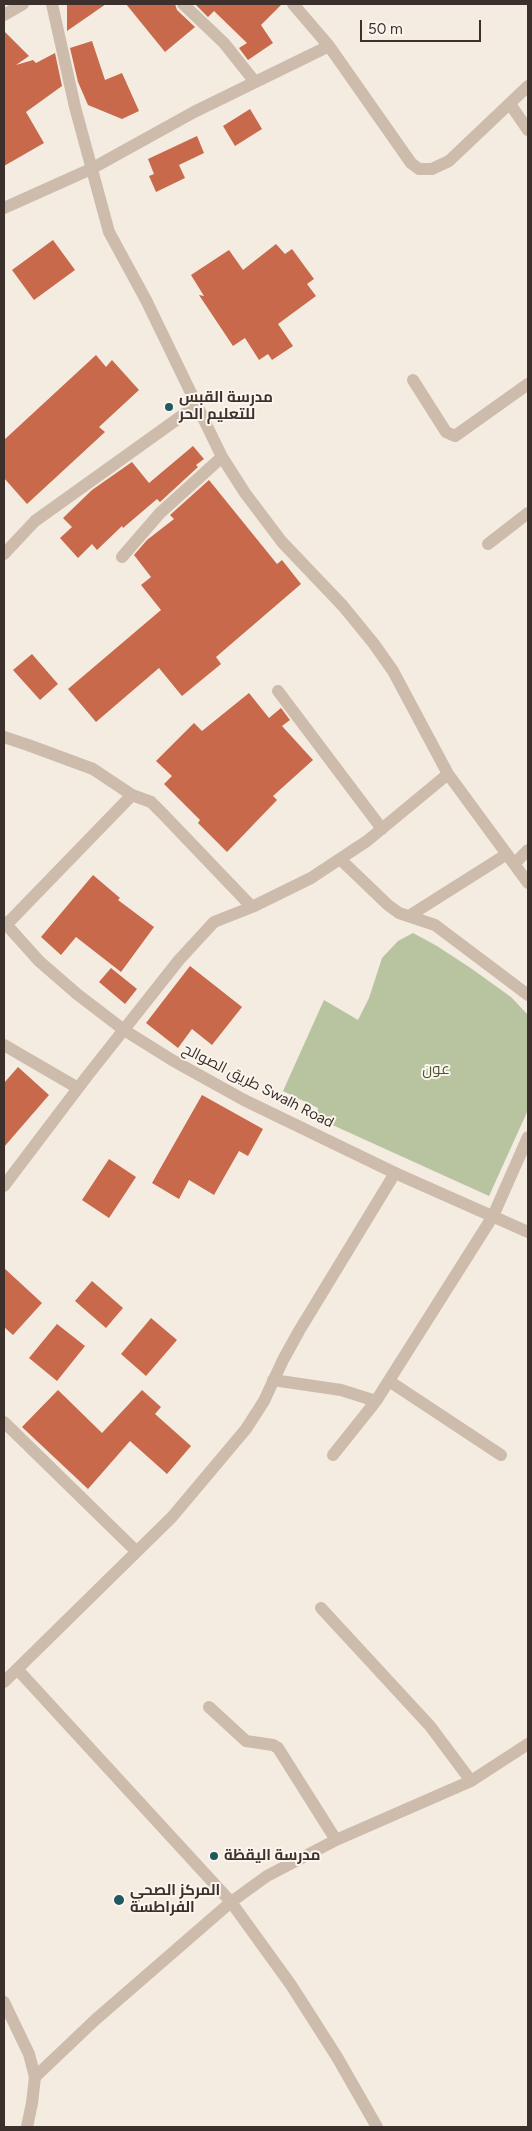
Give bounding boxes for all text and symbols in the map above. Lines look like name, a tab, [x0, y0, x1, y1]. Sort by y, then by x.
scale bar	[362, 10, 483, 42]
text: 50 m	[368, 20, 403, 38]
place label: مدرسة القبس للتعليم الحر	[179, 389, 273, 424]
marker: مدرسة القبس للتعليم الحر	[163, 401, 175, 413]
street label: طريق الصوالح Swalh Road	[179, 1040, 337, 1132]
park label: عون	[422, 1061, 450, 1079]
place label: مدرسة اليقظة	[224, 1847, 321, 1865]
marker: مدرسة اليقظة	[208, 1850, 220, 1862]
place label: المركز الصحي الفراطسة	[130, 1882, 220, 1917]
marker: المركز الصحي الفراطسة	[112, 1893, 126, 1907]

